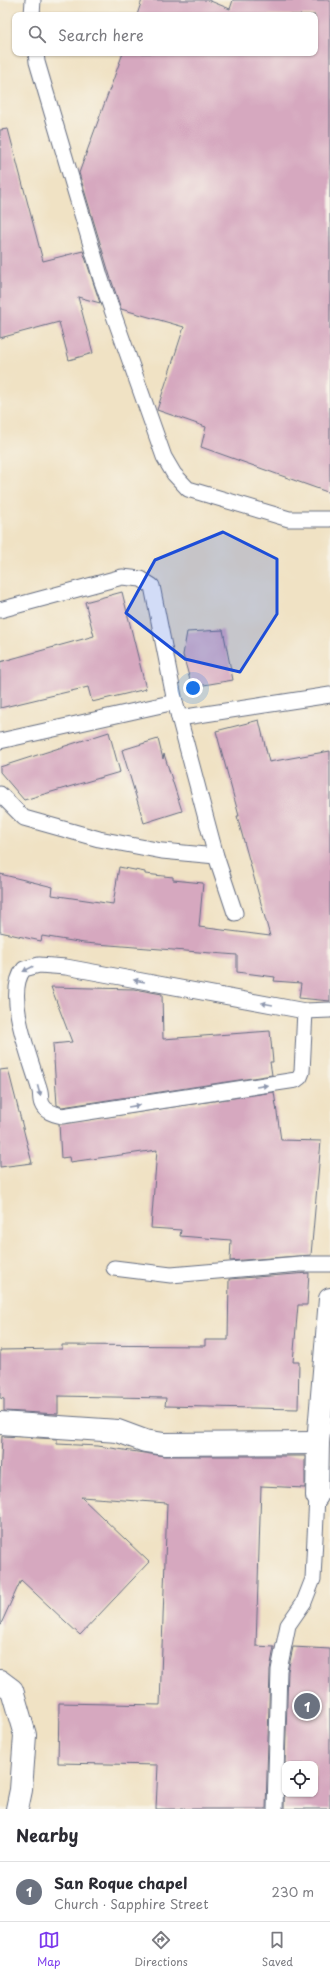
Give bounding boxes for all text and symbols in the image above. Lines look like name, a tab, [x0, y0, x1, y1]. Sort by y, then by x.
search box	[12, 12, 318, 56]
icon: search	[26, 23, 48, 45]
text: Search here	[58, 23, 144, 46]
your location	[183, 678, 203, 698]
one-way arrow	[22, 966, 34, 972]
one-way arrow	[133, 977, 145, 983]
one-way arrow	[261, 1001, 273, 1007]
one-way arrow	[256, 1082, 268, 1088]
one-way arrow	[36, 1085, 42, 1097]
one-way arrow	[128, 1103, 140, 1109]
pin: 1	[294, 1691, 320, 1721]
map controls	[282, 1761, 318, 1797]
button: locate	[282, 1761, 318, 1797]
text: Nearby	[16, 1822, 78, 1848]
text: San Roque chapel	[54, 1871, 187, 1894]
text: 1	[26, 1882, 32, 1901]
text: 230 m	[272, 1882, 314, 1901]
text: Church · Sapphire Street	[54, 1894, 208, 1913]
tab: Map	[37, 1929, 60, 1970]
tab: Directions	[134, 1929, 188, 1970]
tab: Saved	[262, 1929, 293, 1970]

